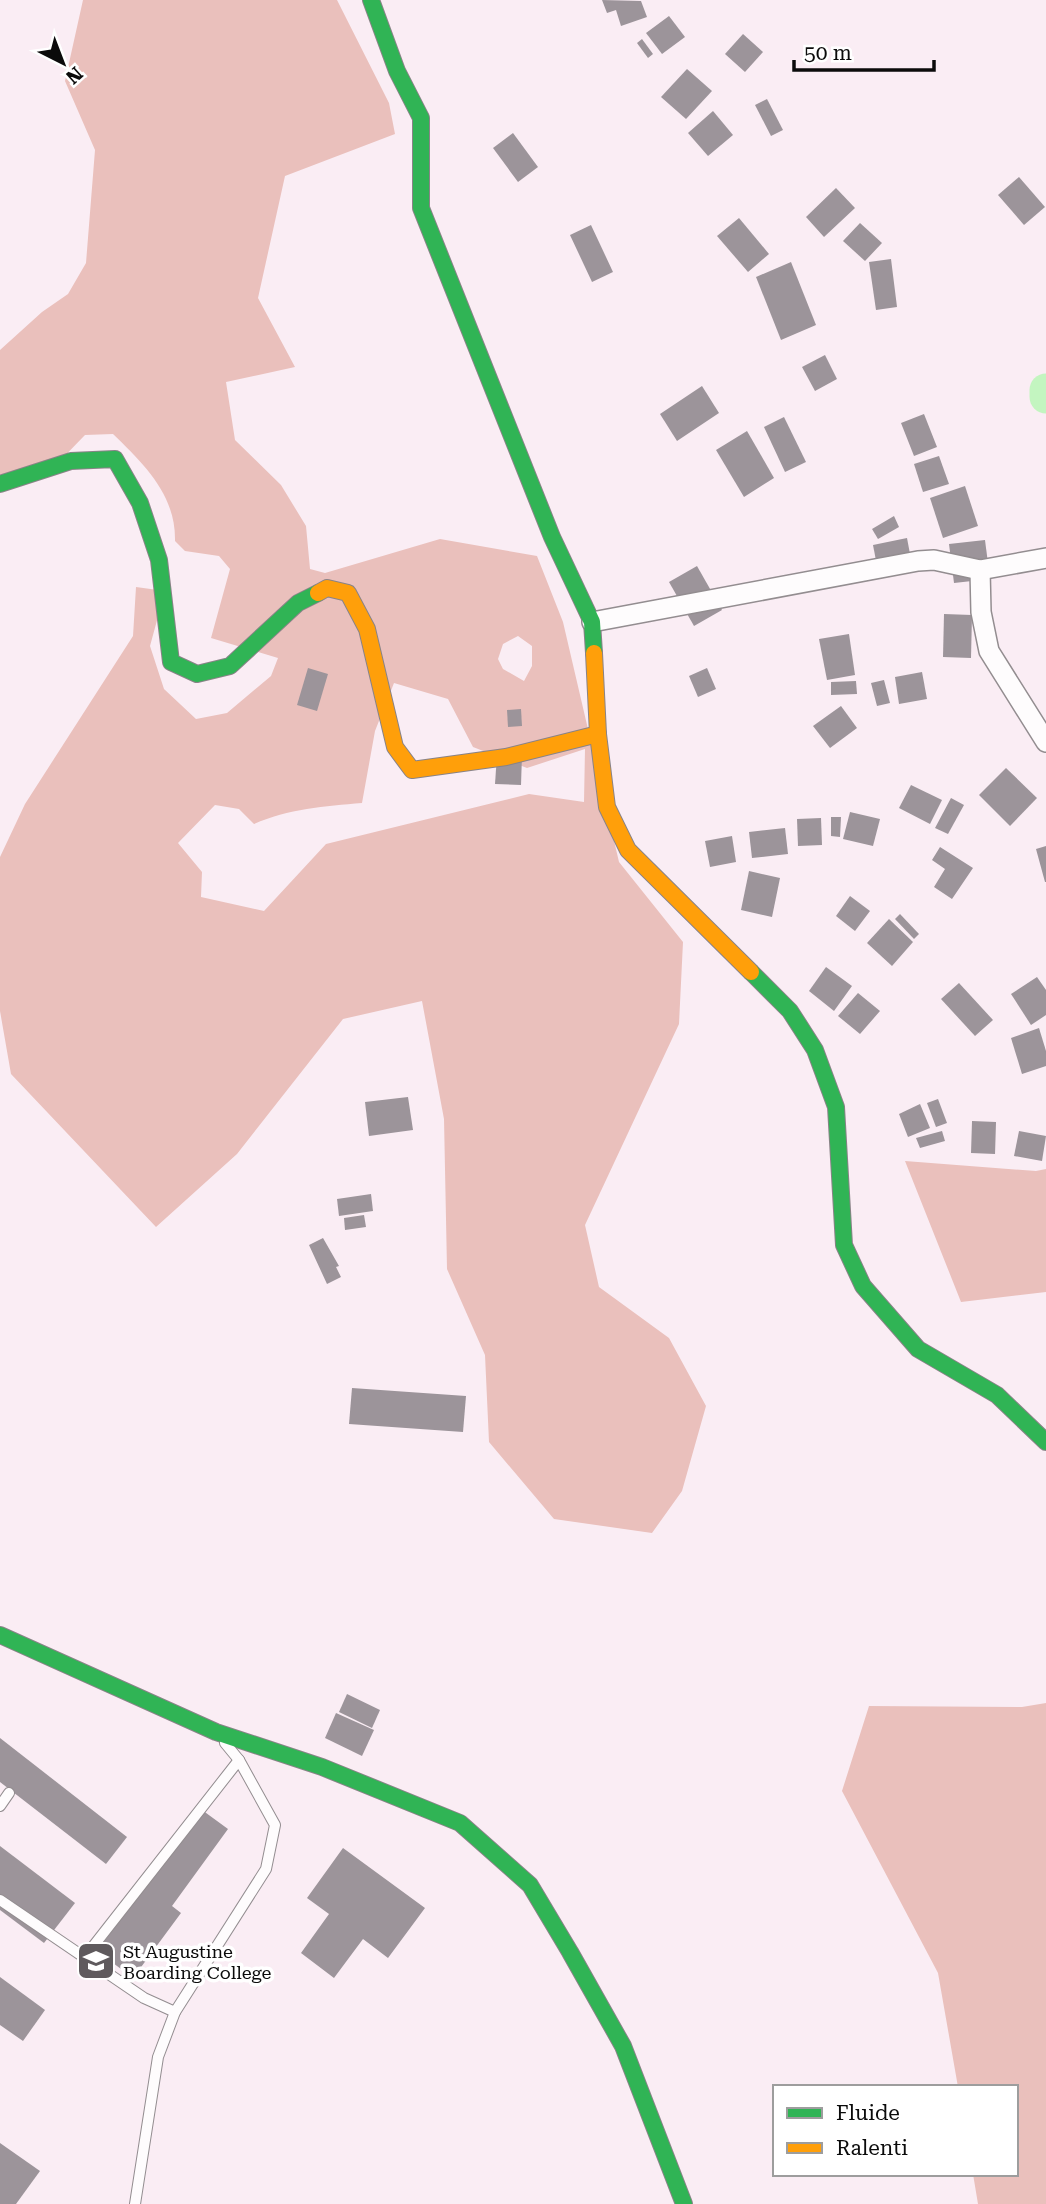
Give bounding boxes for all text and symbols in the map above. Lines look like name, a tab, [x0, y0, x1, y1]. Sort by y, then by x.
north arrow	[28, 28, 98, 98]
scale bar	[794, 28, 934, 72]
text: 50 m	[804, 41, 852, 65]
text: N	[61, 62, 87, 89]
school or university icon: St Augustine Boarding College	[75, 1940, 117, 1982]
place label: St Augustine Boarding College	[123, 1941, 271, 1983]
legend	[773, 2085, 1018, 2176]
text: Fluide	[836, 2101, 900, 2125]
text: Ralenti	[836, 2136, 908, 2160]

